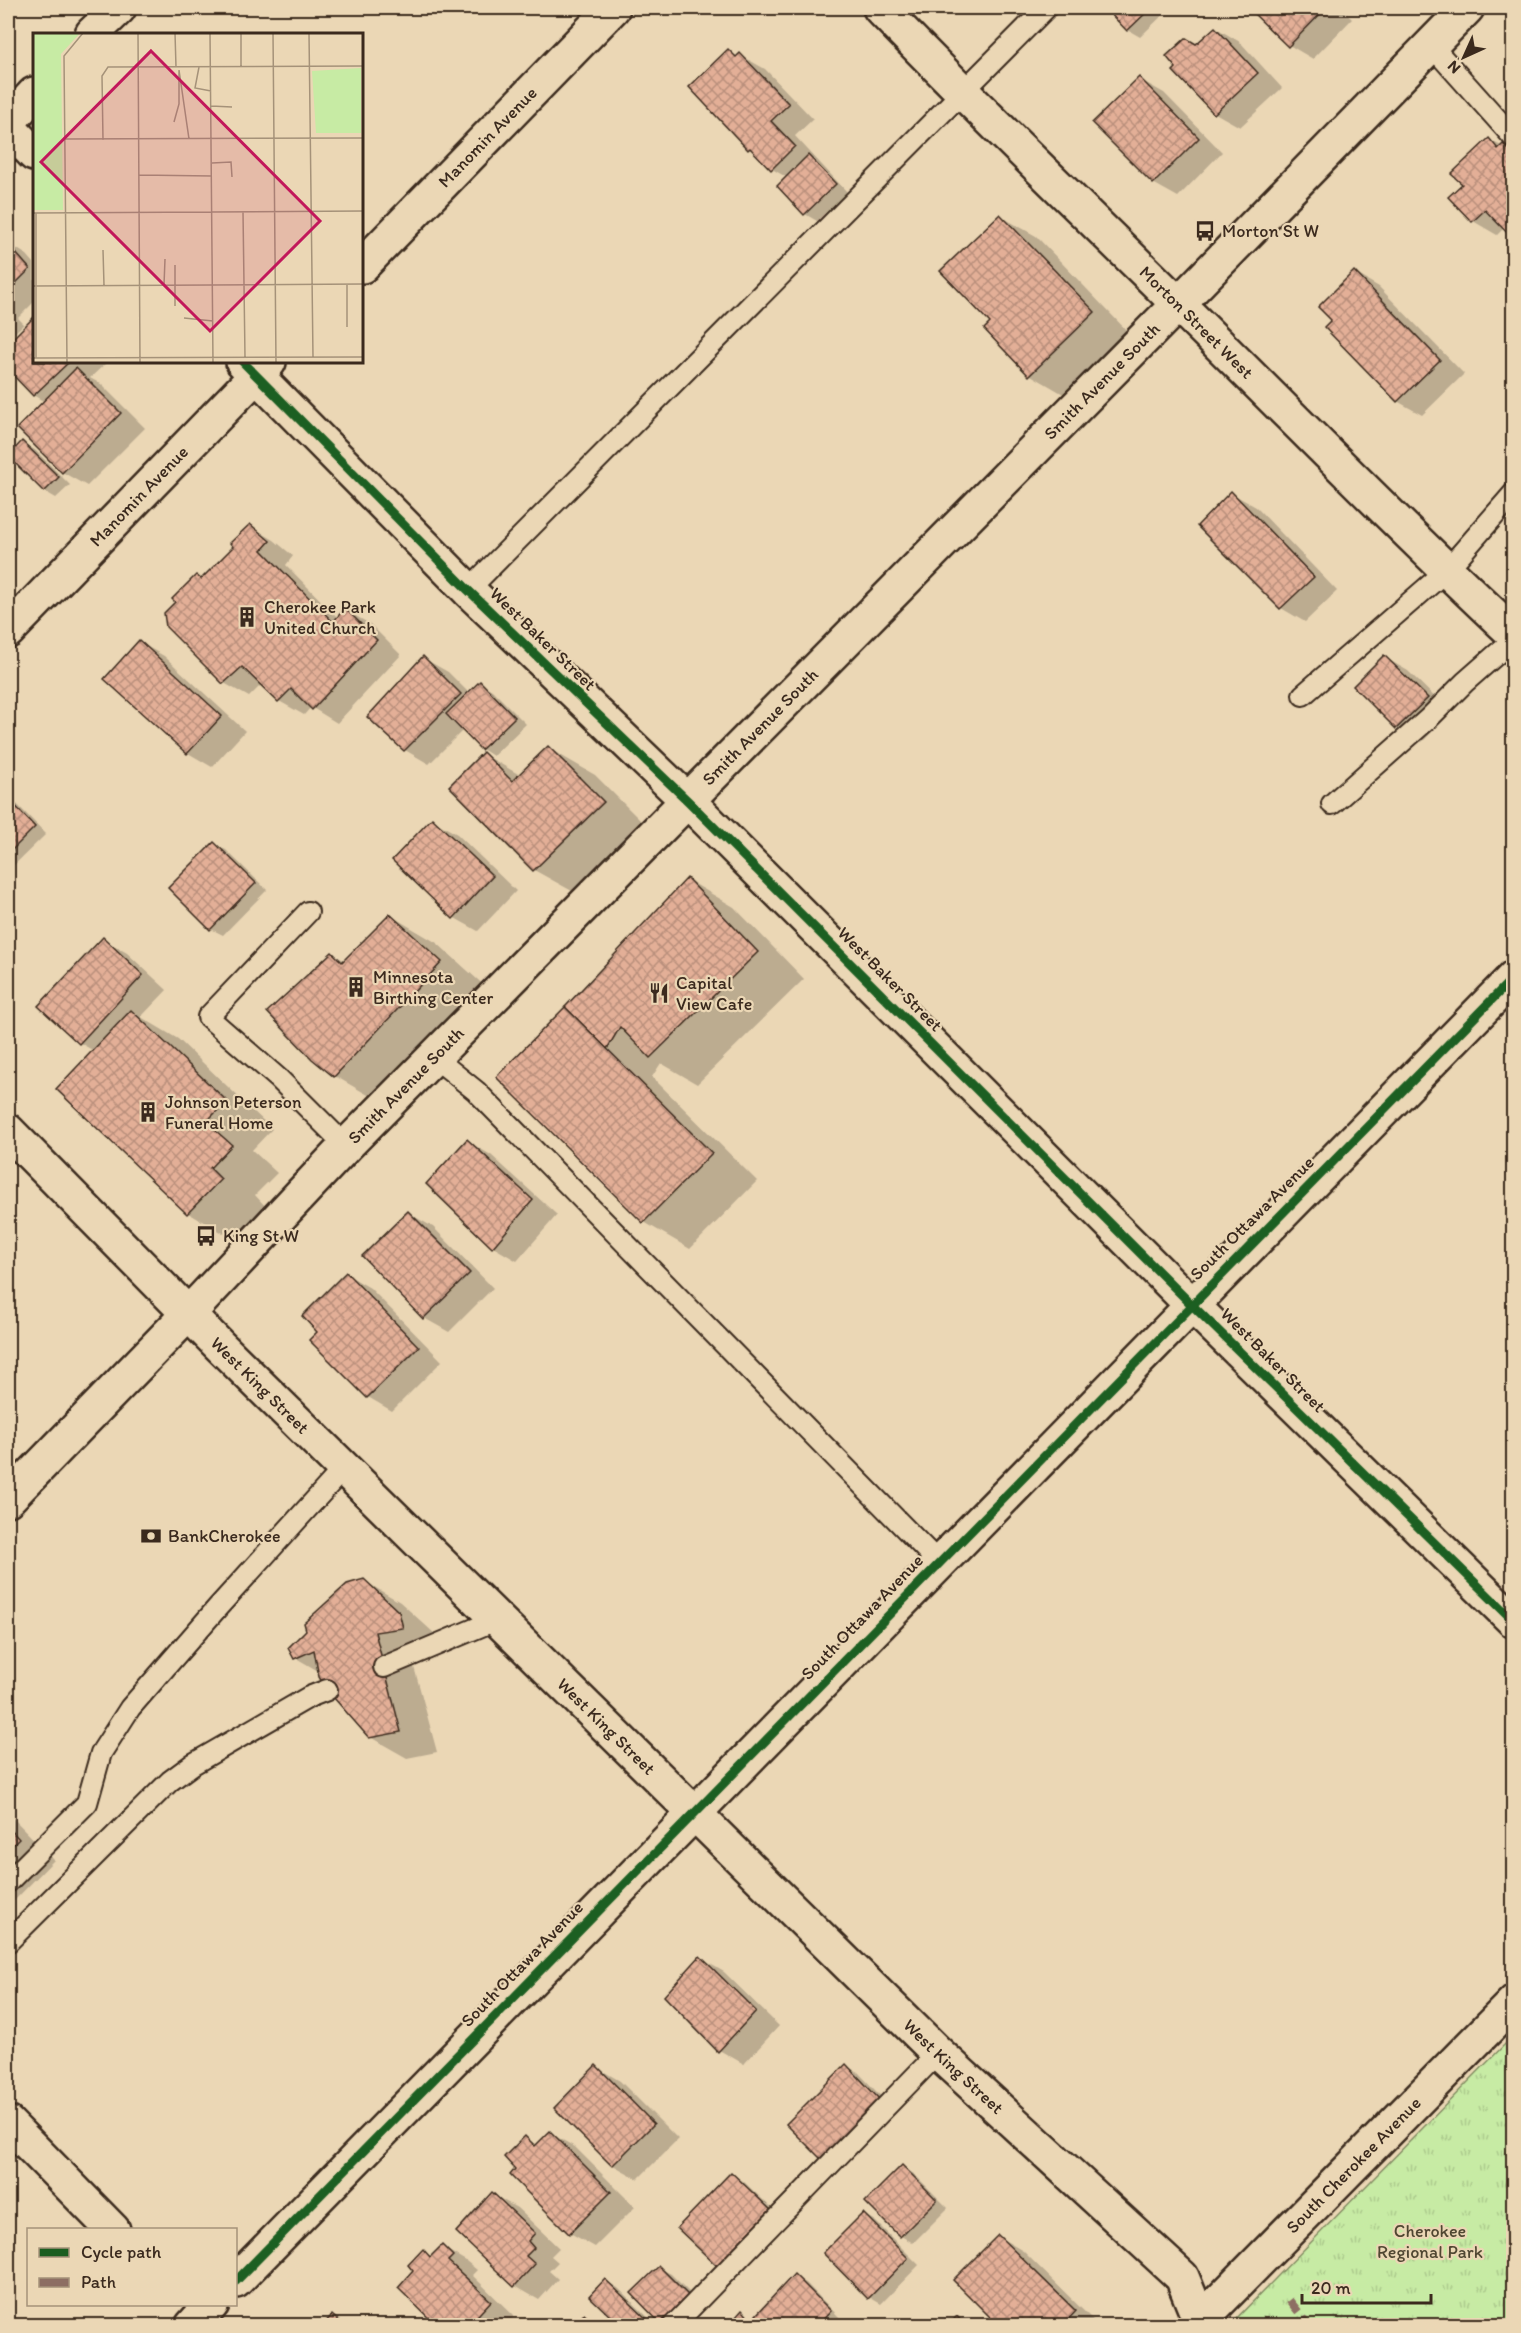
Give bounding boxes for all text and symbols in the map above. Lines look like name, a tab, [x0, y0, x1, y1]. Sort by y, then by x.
north arrow	[1434, 27, 1494, 87]
inset map	[33, 33, 363, 363]
text: N	[1443, 57, 1464, 78]
street label: Manomin Avenue	[433, 82, 542, 192]
bus stop icon: Morton St W	[1193, 219, 1217, 243]
place label: Morton St W	[1222, 220, 1319, 242]
street label: Morton Street West	[1135, 261, 1258, 383]
street label: Smith Avenue South	[1039, 318, 1164, 444]
street label: Manomin Avenue	[85, 441, 193, 551]
street label: West Baker Street	[485, 583, 601, 696]
place label: Cherokee Park United Church	[264, 596, 376, 639]
building icon: Cherokee Park United Church	[235, 605, 259, 629]
street label: Smith Avenue South	[698, 664, 823, 790]
street label: West Baker Street	[833, 922, 947, 1036]
place label: Minnesota Birthing Center	[373, 966, 493, 1009]
place label: Capital View Cafe	[676, 972, 752, 1015]
building icon: Minnesota Birthing Center	[344, 975, 368, 999]
restaurant icon: Capital View Cafe	[647, 981, 671, 1005]
street label: Smith Avenue South	[343, 1022, 469, 1149]
place label: Johnson Peterson Funeral Home	[165, 1091, 302, 1134]
building icon: Johnson Peterson Funeral Home	[136, 1100, 160, 1124]
street label: South Ottawa Avenue	[1185, 1151, 1319, 1285]
bus stop icon: King St W	[194, 1224, 218, 1248]
place label: King St W	[223, 1225, 299, 1247]
street label: West Baker Street	[1216, 1303, 1330, 1417]
street label: West King Street	[206, 1332, 314, 1439]
bank icon: BankCherokee	[139, 1524, 163, 1548]
place label: BankCherokee	[168, 1525, 281, 1547]
street label: South Ottawa Avenue	[796, 1549, 928, 1685]
street label: West King Street	[552, 1673, 660, 1780]
street label: South Ottawa Avenue	[456, 1896, 588, 2032]
street label: West King Street	[899, 2014, 1008, 2119]
street label: South Cherokee Avenue	[1281, 2092, 1426, 2238]
park label: Cherokee Regional Park	[1377, 2220, 1483, 2263]
legend	[27, 2228, 237, 2306]
text: Cycle path	[81, 2241, 162, 2263]
scale bar	[1302, 2267, 1431, 2305]
text: Path	[81, 2271, 116, 2293]
text: 20 m	[1311, 2277, 1351, 2299]

